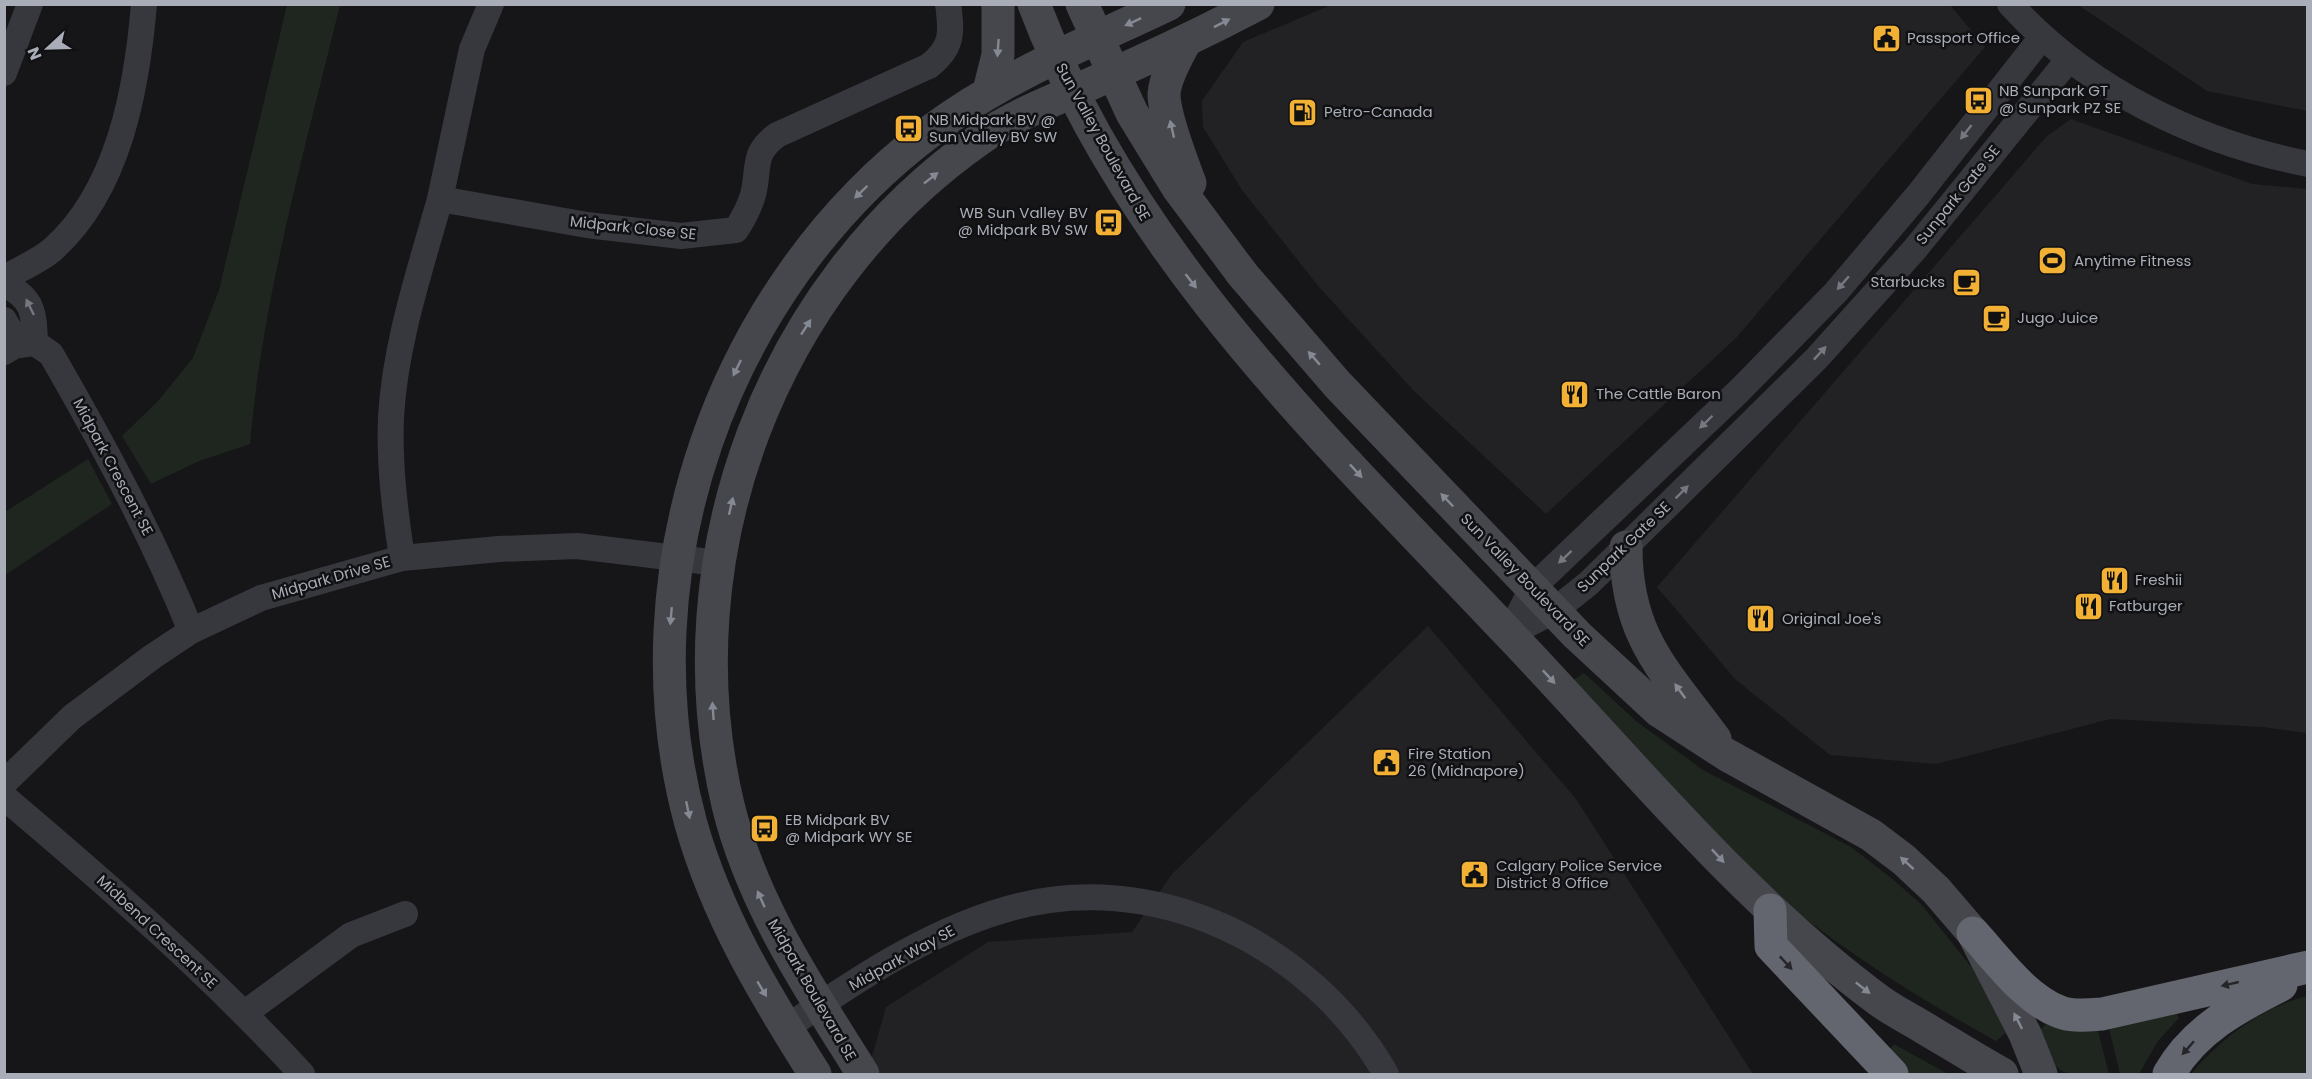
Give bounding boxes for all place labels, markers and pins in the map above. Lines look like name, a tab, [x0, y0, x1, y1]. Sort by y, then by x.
public building icon: Passport Office	[1870, 22, 1902, 54]
place label: Passport Office	[1907, 27, 2020, 48]
place label: NB Sunpark GT @ Sunpark PZ SE	[1999, 80, 2121, 118]
bus stop icon: NB Sunpark GT @ Sunpark PZ SE	[1962, 84, 1994, 116]
fuel station icon: Petro-Canada	[1287, 96, 1319, 128]
place label: Petro-Canada	[1324, 101, 1433, 122]
place label: NB Midpark BV @ Sun Valley BV SW	[929, 109, 1058, 147]
bus stop icon: NB Midpark BV @ Sun Valley BV SW	[892, 113, 924, 145]
place label: WB Sun Valley BV @ Midpark BV SW	[958, 202, 1088, 240]
bus stop icon: WB Sun Valley BV @ Midpark BV SW	[1093, 206, 1125, 238]
sports icon: Anytime Fitness	[2037, 245, 2069, 277]
place label: Anytime Fitness	[2074, 250, 2192, 271]
cafe icon: Starbucks	[1950, 266, 1982, 298]
place label: Starbucks	[1871, 271, 1945, 292]
cafe icon: Jugo Juice	[1980, 302, 2012, 334]
place label: Jugo Juice	[2017, 307, 2098, 328]
restaurant icon: The Cattle Baron	[1559, 378, 1591, 410]
place label: The Cattle Baron	[1596, 383, 1721, 404]
restaurant icon: Freshii	[2098, 564, 2130, 596]
place label: Freshii	[2135, 569, 2182, 590]
restaurant icon: Fatburger	[2072, 590, 2104, 622]
place label: Fatburger	[2109, 595, 2183, 616]
restaurant icon: Original Joe's	[1745, 603, 1777, 635]
place label: Original Joe's	[1782, 608, 1882, 629]
place label: Fire Station 26 (Midnapore)	[1408, 743, 1525, 781]
public building icon: Fire Station 26 (Midnapore)	[1371, 747, 1403, 779]
place label: EB Midpark BV @ Midpark WY SE	[785, 809, 912, 847]
bus stop icon: EB Midpark BV @ Midpark WY SE	[748, 813, 780, 845]
place label: Calgary Police Service District 8 Office	[1496, 855, 1662, 893]
public building icon: Calgary Police Service District 8 Office	[1459, 859, 1491, 891]

